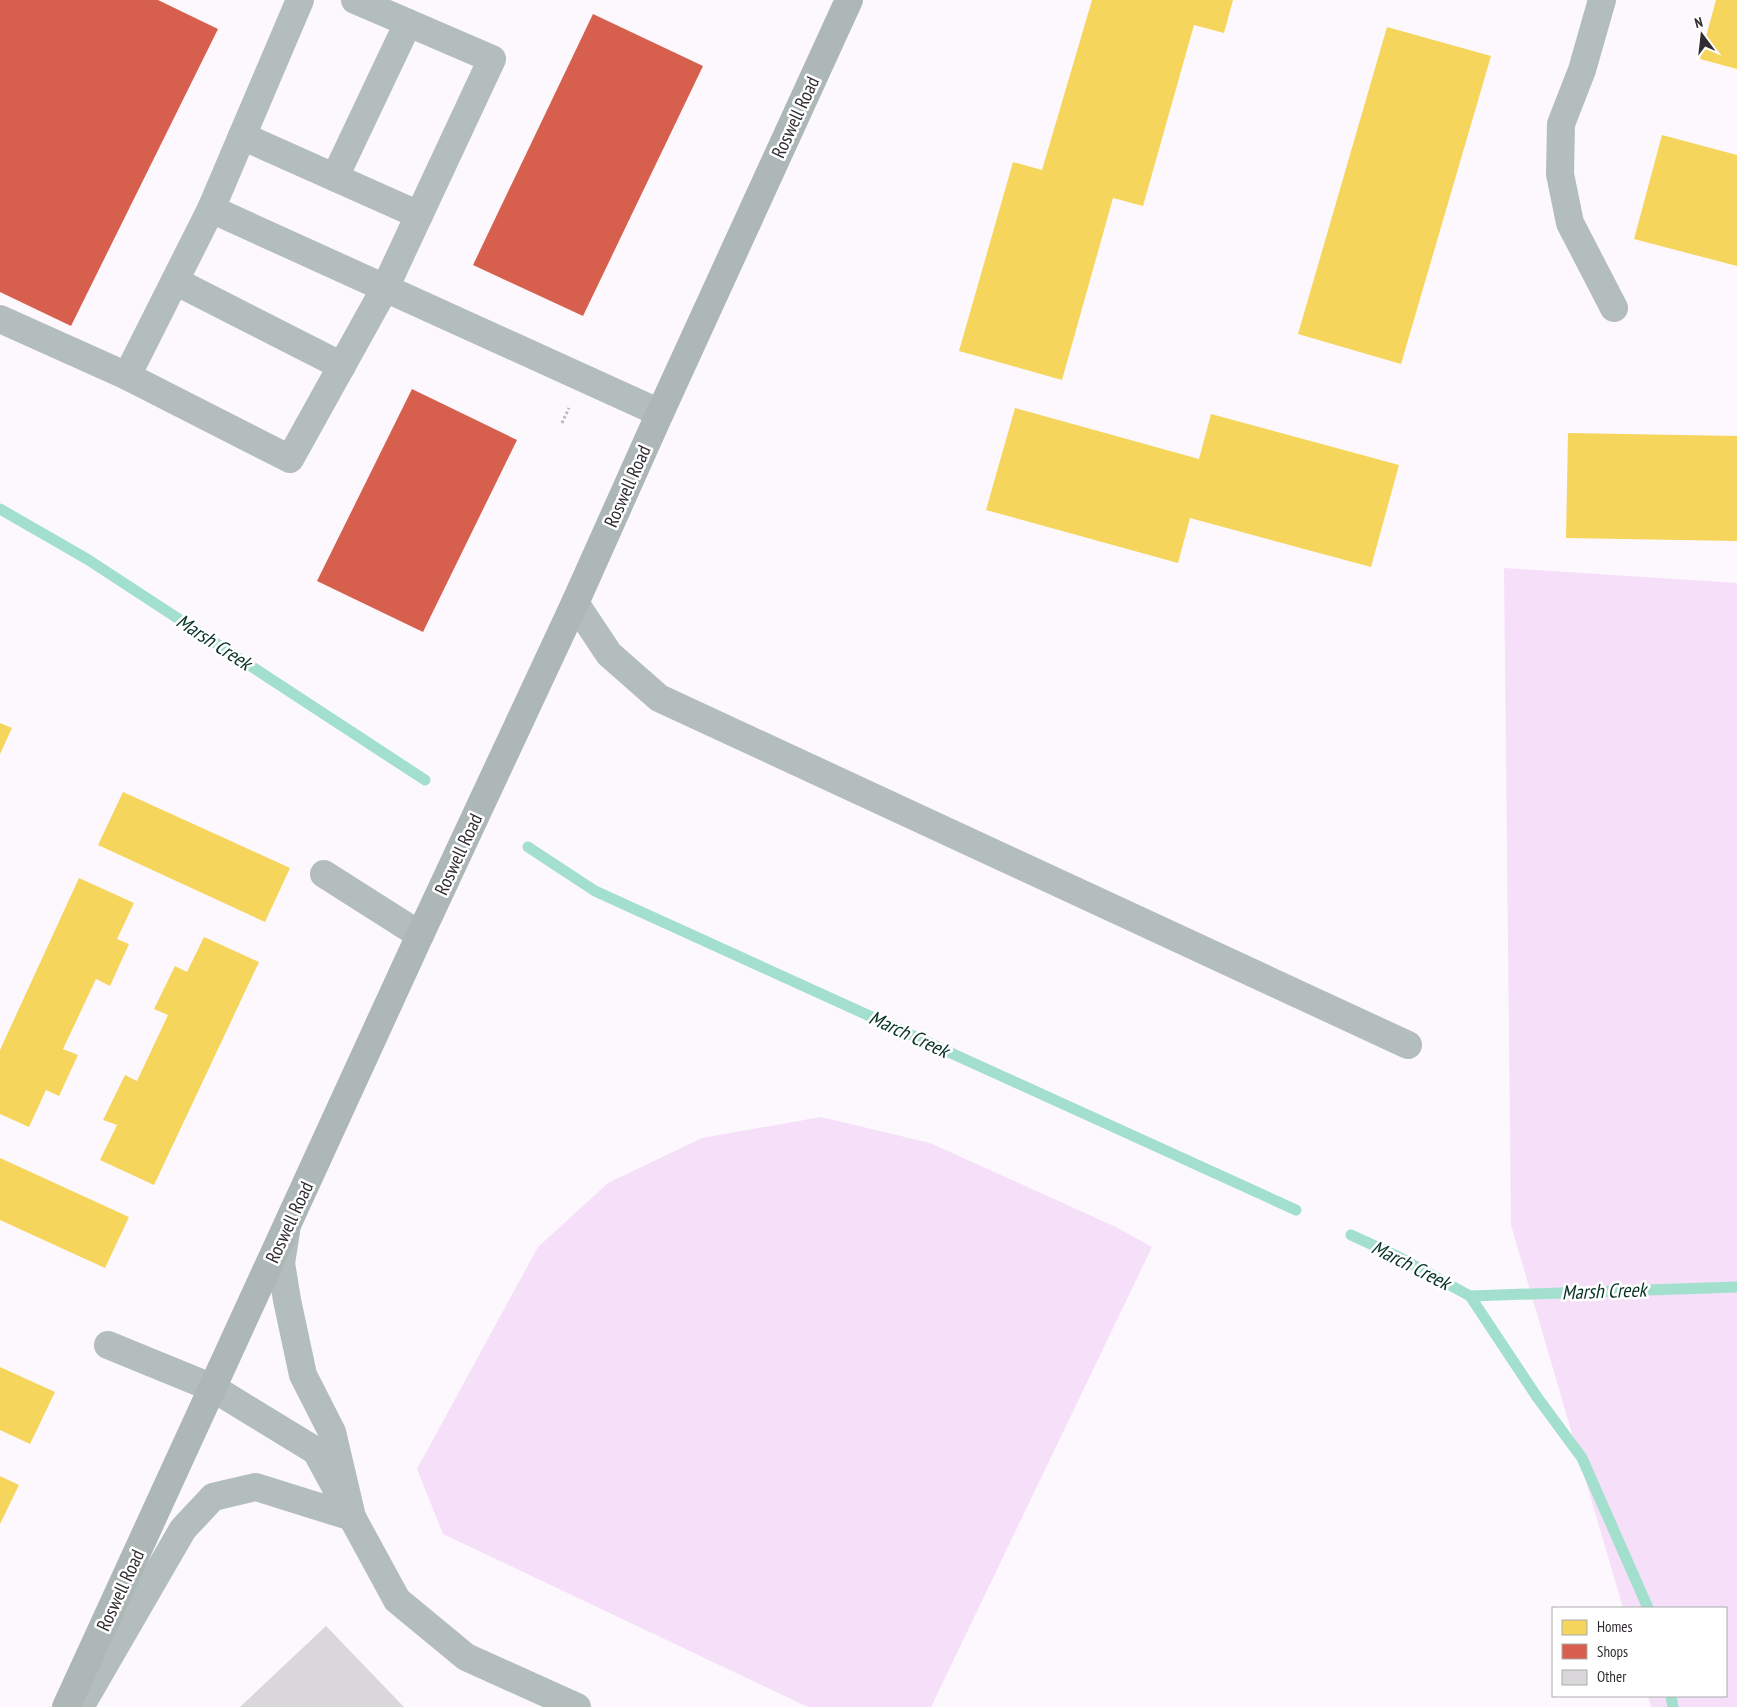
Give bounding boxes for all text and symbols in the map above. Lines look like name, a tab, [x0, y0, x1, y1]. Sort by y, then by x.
north arrow	[1677, 10, 1727, 60]
text: N	[1693, 13, 1705, 32]
street label: Roswell Road	[766, 72, 824, 162]
street label: Roswell Road	[598, 441, 656, 531]
water label: Marsh Creek	[171, 608, 258, 677]
street label: Roswell Road	[429, 809, 487, 899]
water label: March Creek	[865, 1004, 955, 1065]
street label: Roswell Road	[260, 1177, 318, 1267]
water label: March Creek	[1367, 1234, 1457, 1297]
water label: Marsh Creek	[1561, 1276, 1649, 1305]
street label: Roswell Road	[91, 1545, 149, 1635]
legend	[1552, 1607, 1727, 1697]
text: Homes	[1597, 1617, 1633, 1636]
text: Shops	[1597, 1642, 1628, 1661]
text: Other	[1597, 1667, 1627, 1686]

